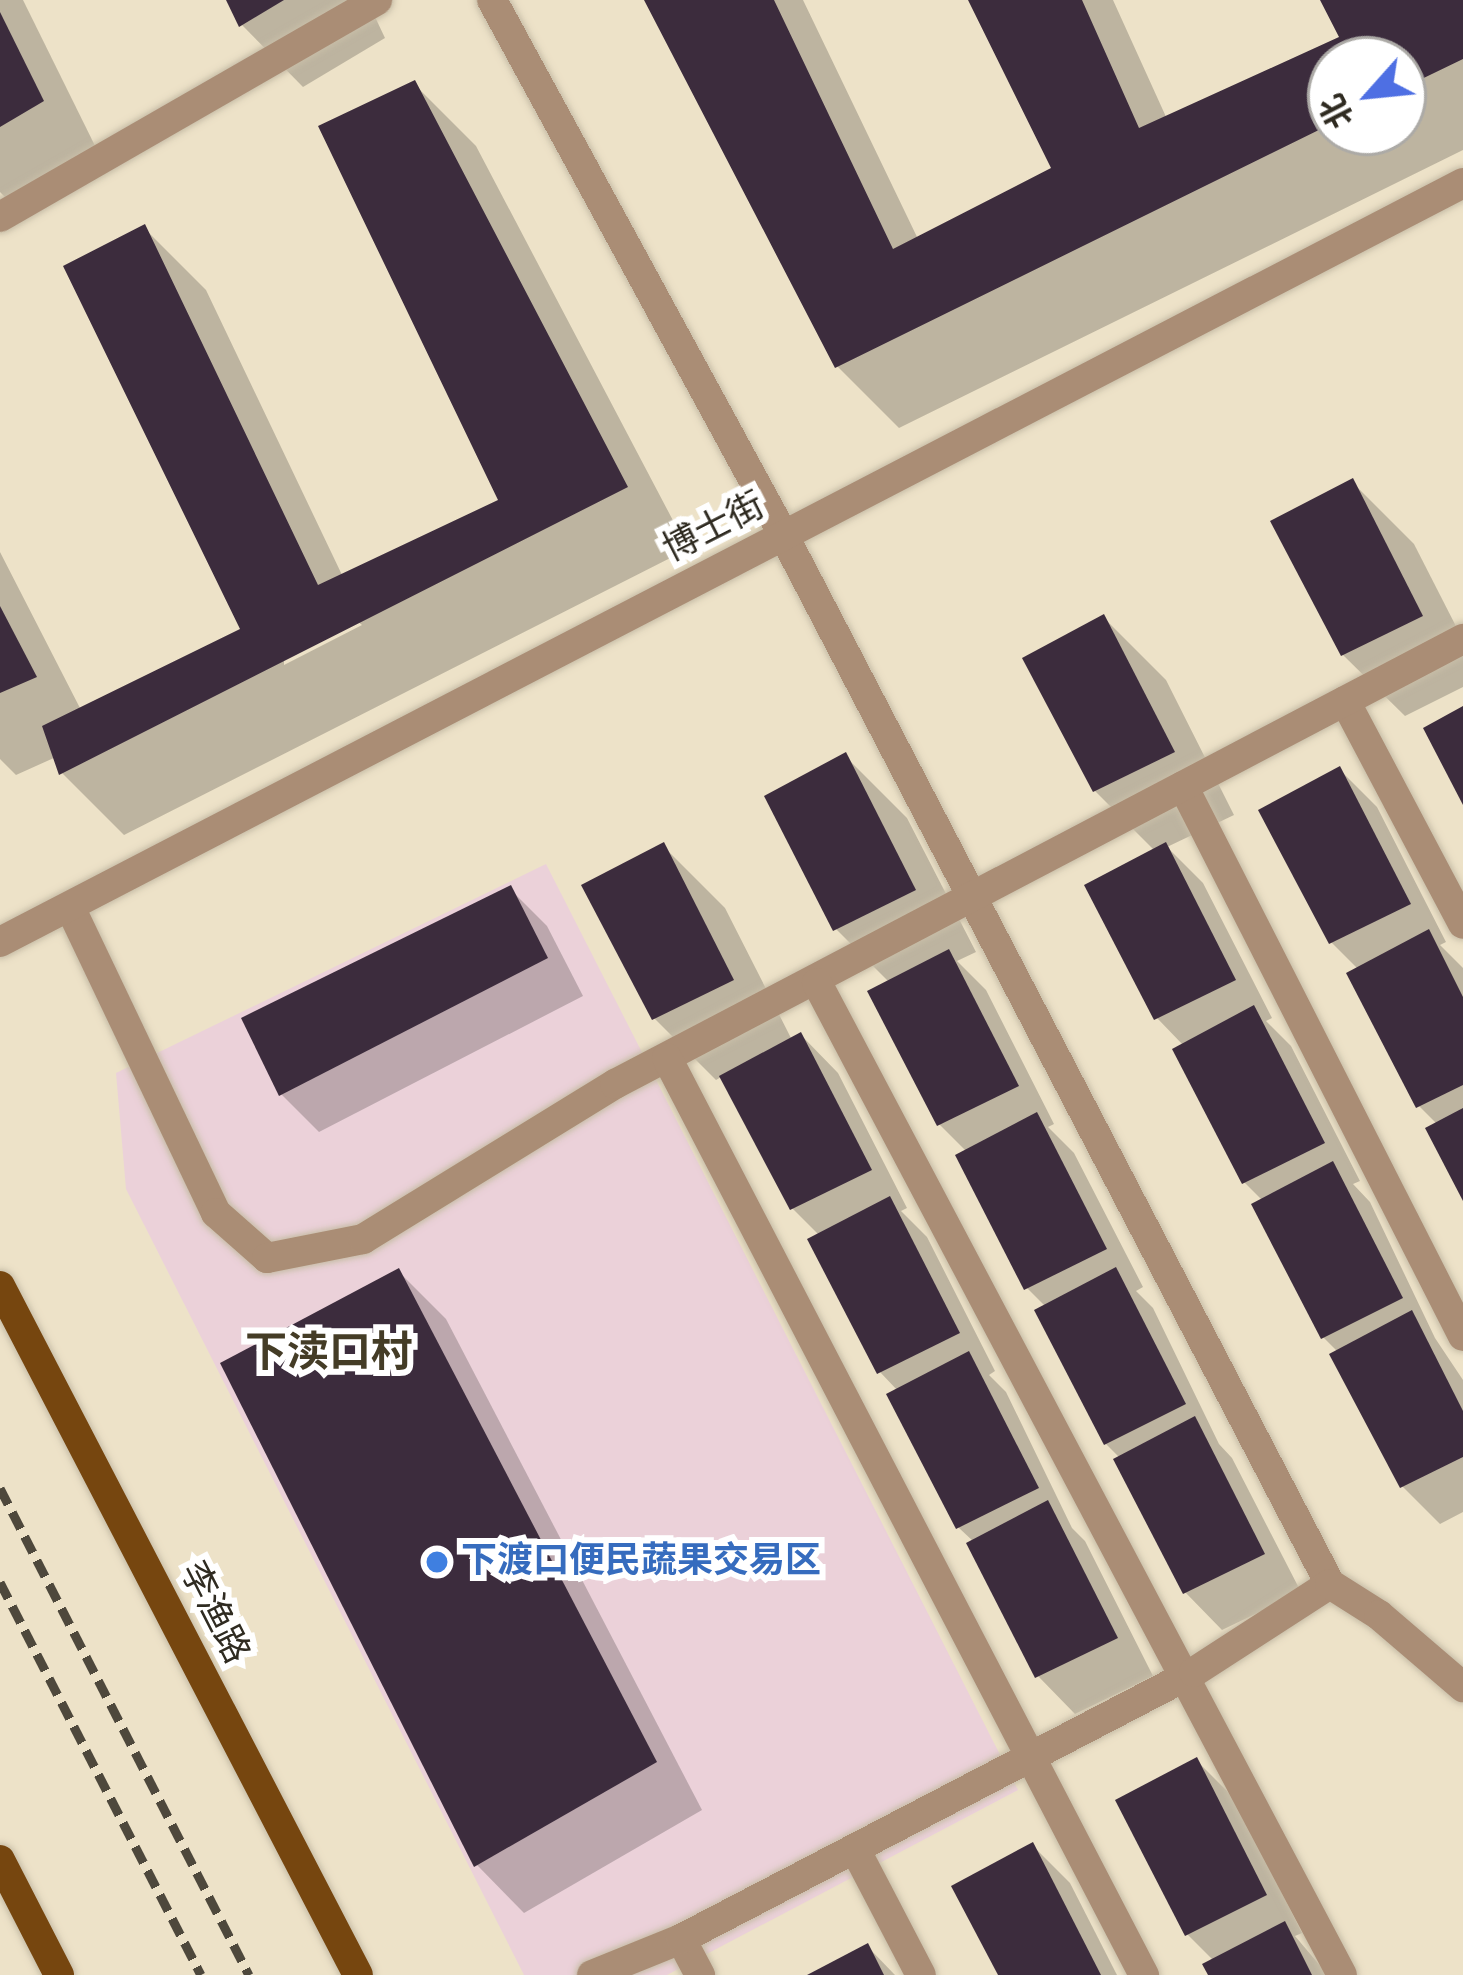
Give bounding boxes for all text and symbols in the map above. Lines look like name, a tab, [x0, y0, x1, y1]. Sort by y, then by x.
north arrow	[1307, 36, 1427, 156]
text: 北	[1312, 87, 1363, 135]
street label: 博士街	[656, 484, 772, 572]
district label: 下渎口村	[245, 1329, 413, 1379]
place label: 下渡口便民蔬果交易区	[461, 1540, 821, 1584]
marker: 下渡口便民蔬果交易区	[424, 1549, 450, 1575]
street label: 李渔路	[170, 1555, 258, 1671]

